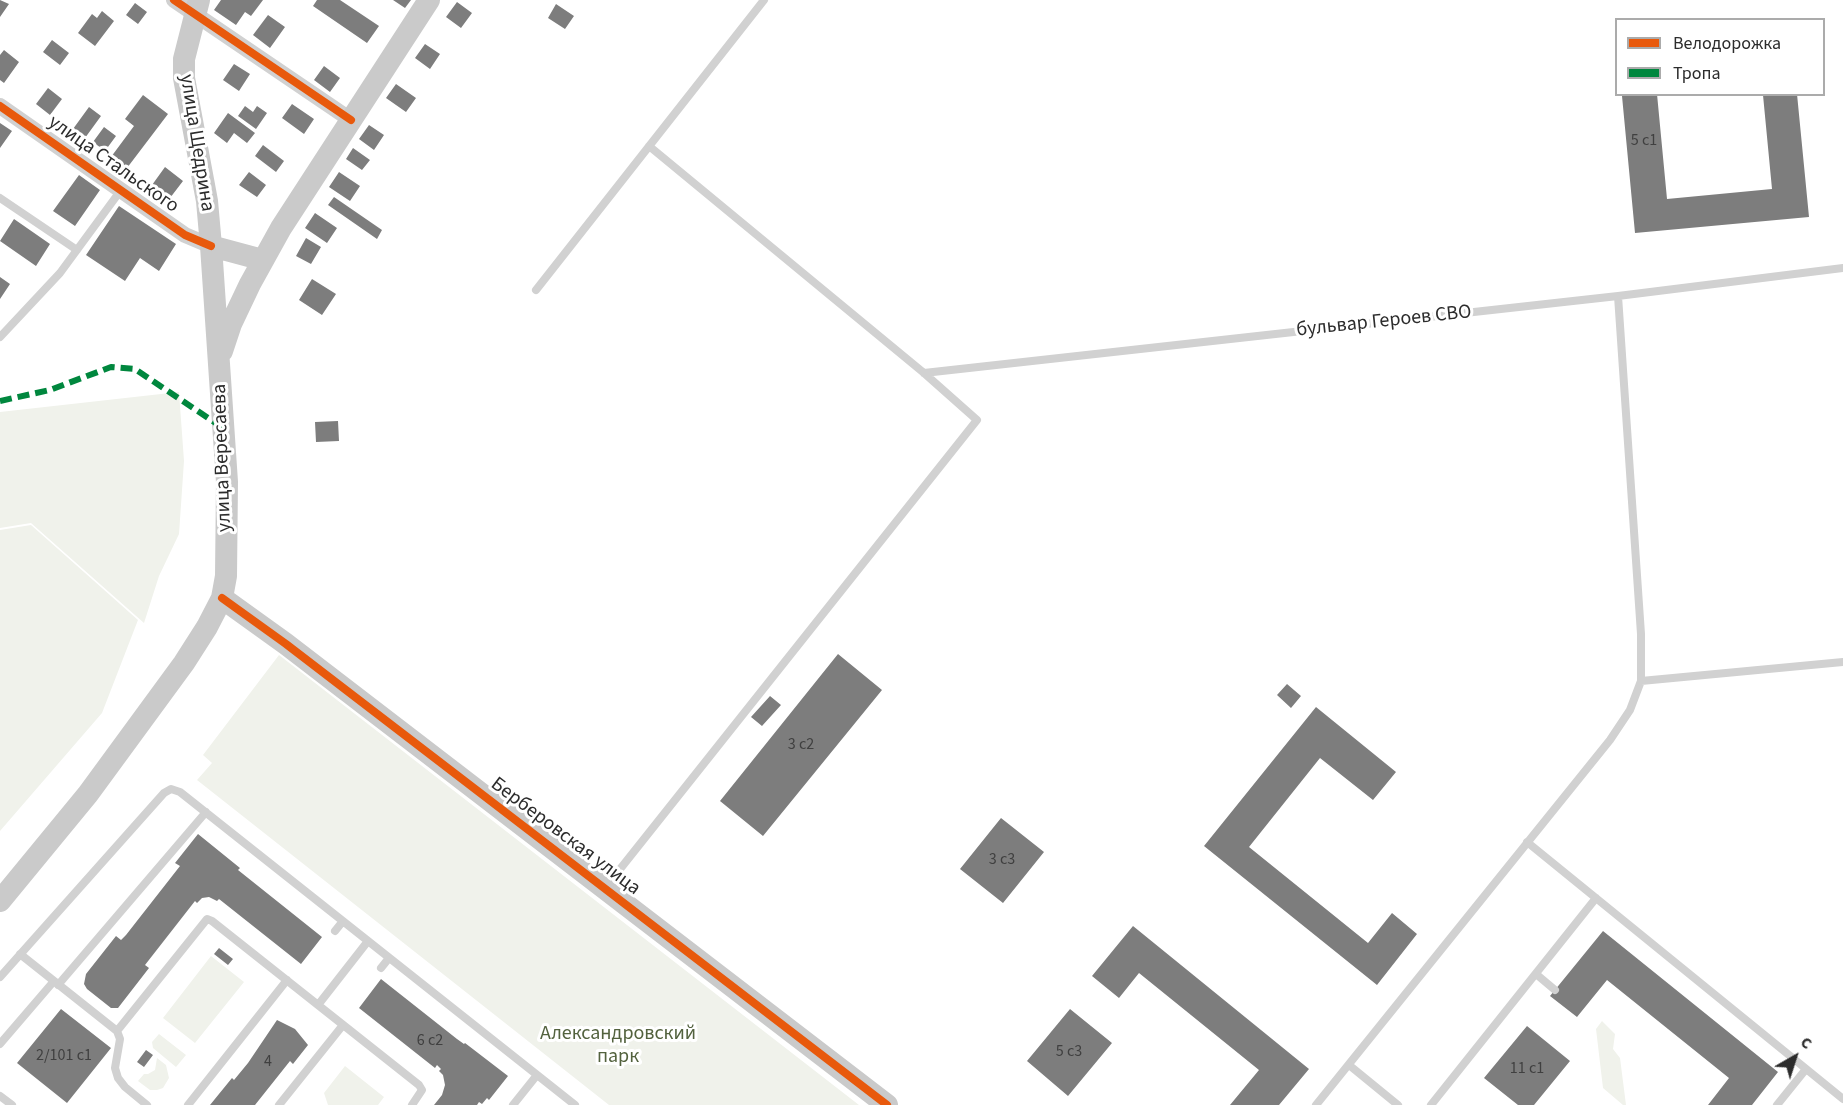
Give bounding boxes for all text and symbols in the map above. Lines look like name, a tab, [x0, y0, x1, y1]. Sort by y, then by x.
legend	[1615, 18, 1825, 96]
text: Велодорожка	[1673, 31, 1781, 56]
text: Тропа	[1673, 61, 1721, 86]
street label: улица Щедрина	[173, 73, 219, 213]
street label: улица Стальского	[43, 111, 183, 219]
house number: 5 с1	[1631, 131, 1657, 151]
street label: бульвар Героев СВО	[1295, 301, 1473, 343]
street label: улица Вересаева	[208, 383, 238, 533]
house number: 3 с2	[788, 735, 814, 755]
street label: Берберовская улица	[485, 773, 645, 901]
house number: 3 с3	[989, 850, 1015, 870]
park label: Александровский парк	[540, 1023, 696, 1070]
north arrow	[1765, 1027, 1825, 1087]
house number: 6 с2	[417, 1031, 443, 1051]
text: С	[1796, 1032, 1817, 1054]
house number: 5 с3	[1056, 1042, 1082, 1062]
house number: 2/101 с1	[36, 1046, 92, 1066]
house number: 4	[264, 1052, 272, 1072]
house number: 11 с1	[1510, 1059, 1544, 1079]

